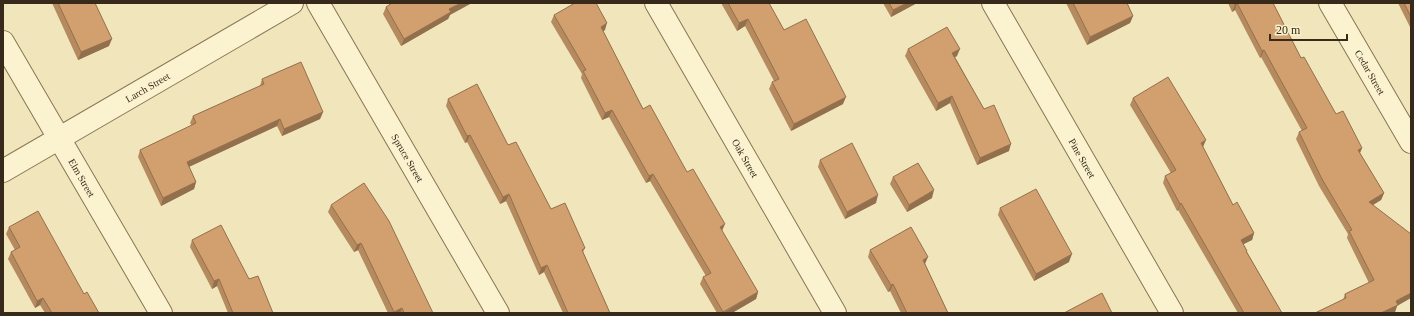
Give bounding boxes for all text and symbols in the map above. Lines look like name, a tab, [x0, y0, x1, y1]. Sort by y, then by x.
scale bar	[1270, 16, 1347, 42]
text: 20 m	[1276, 23, 1301, 37]
street label: Cedar Street	[1353, 48, 1387, 97]
street label: Larch Street	[124, 70, 172, 105]
street label: Spruce Street	[389, 132, 426, 184]
street label: Oak Street	[730, 137, 761, 180]
street label: Pine Street	[1066, 137, 1098, 180]
street label: Elm Street	[66, 157, 97, 199]

